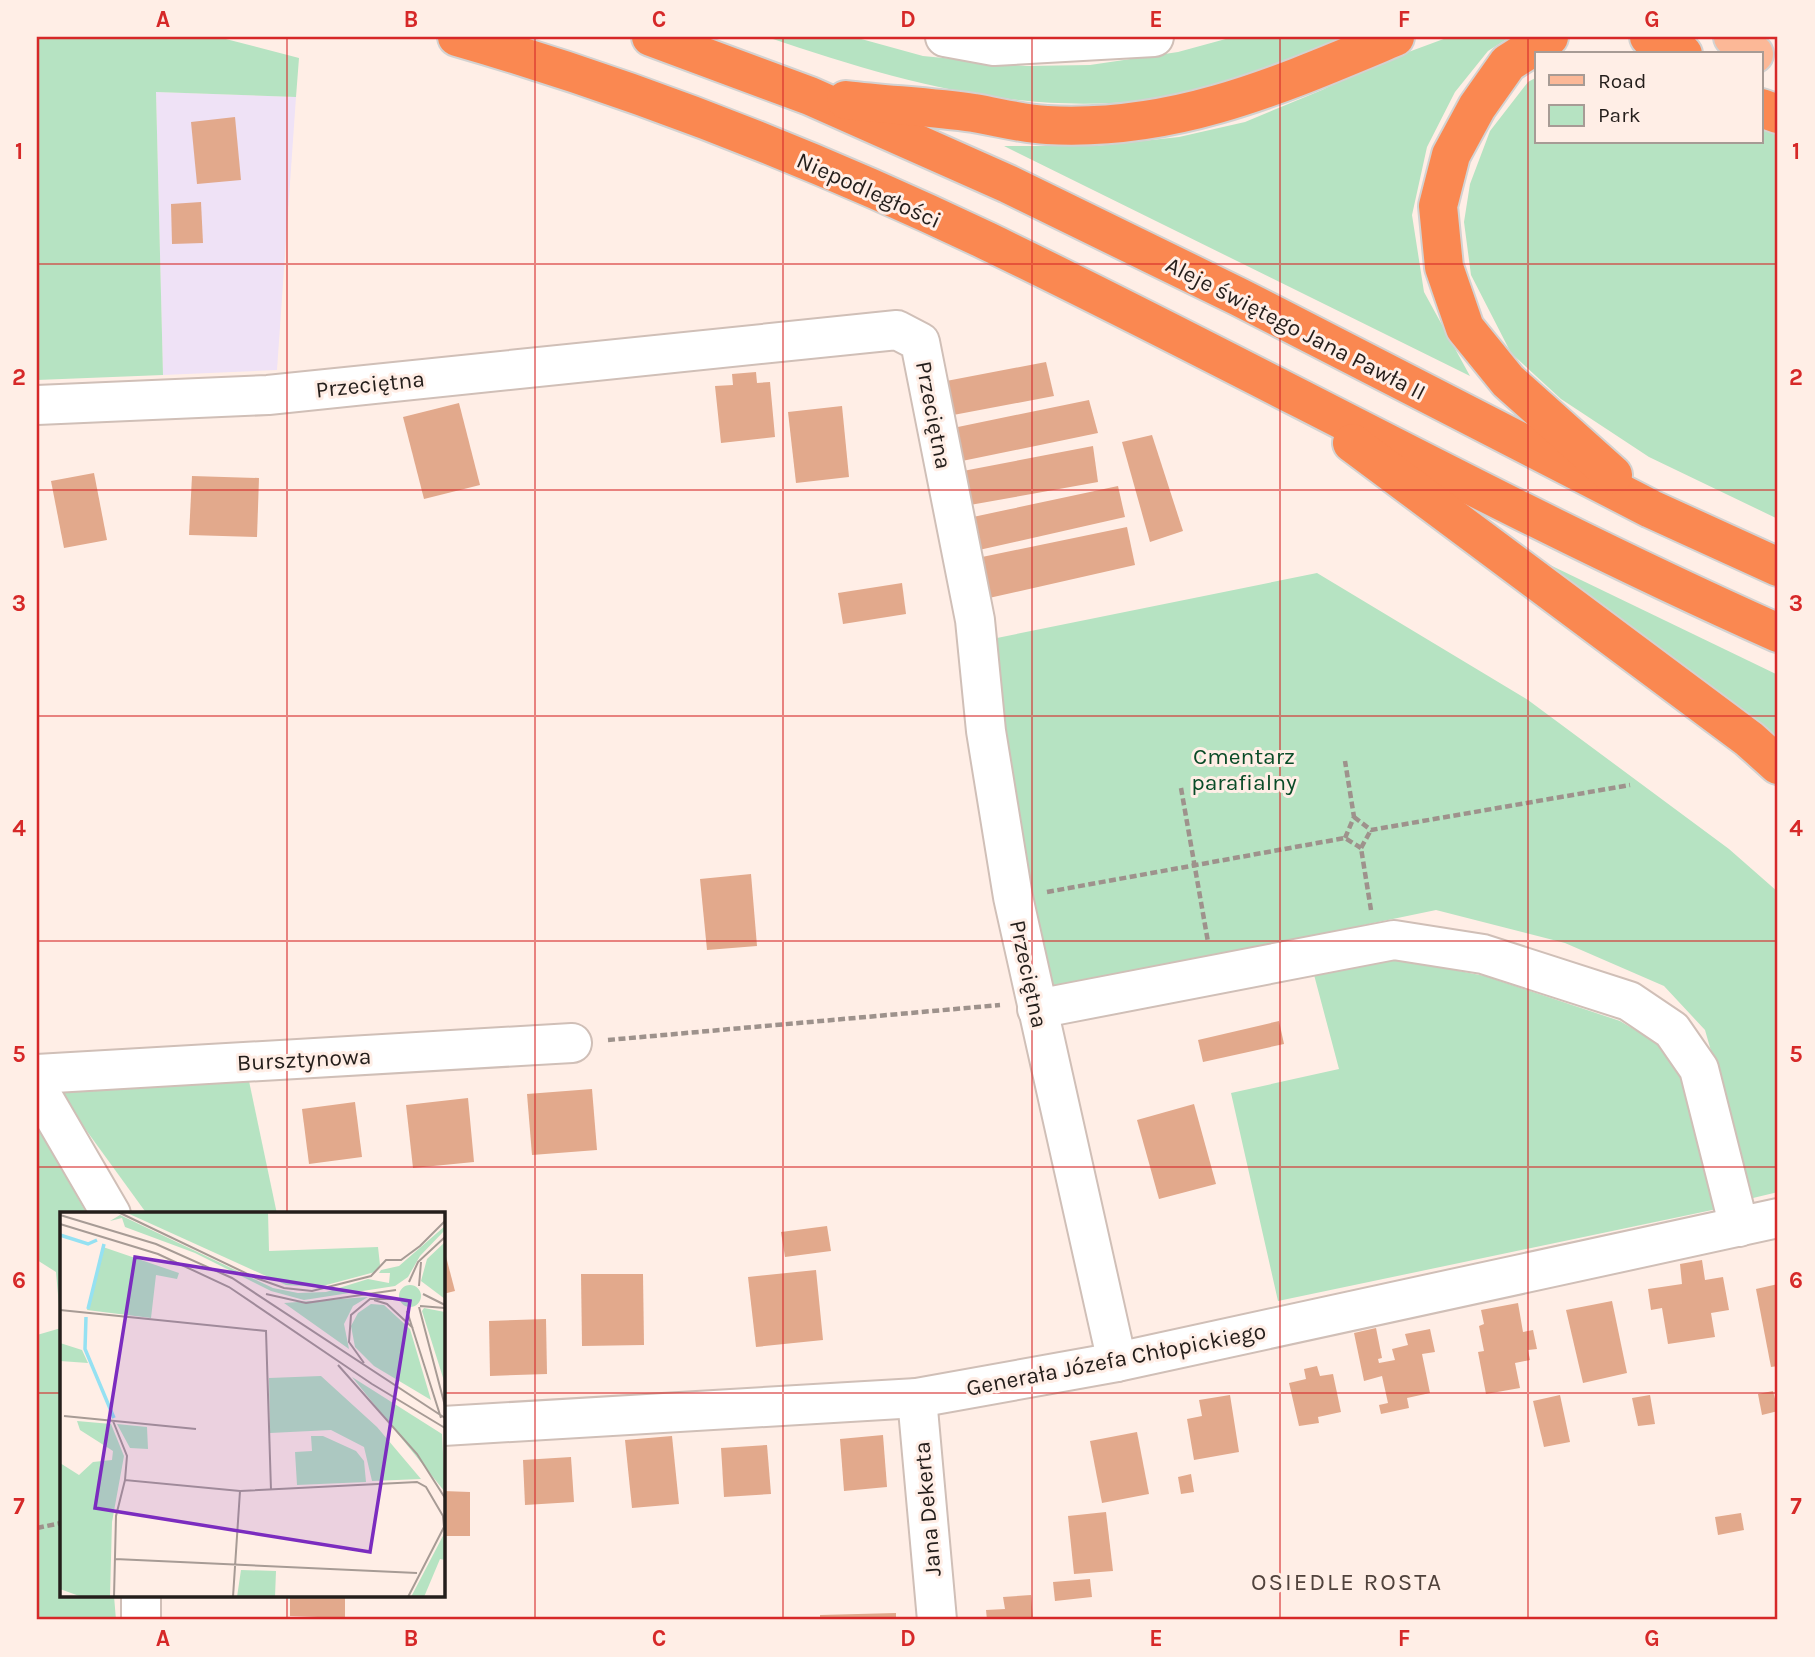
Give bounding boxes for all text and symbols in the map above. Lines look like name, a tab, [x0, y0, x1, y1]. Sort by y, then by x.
text: A	[156, 6, 170, 33]
text: B	[404, 6, 418, 33]
text: C	[652, 6, 666, 33]
text: D	[900, 6, 916, 33]
text: E	[1149, 6, 1163, 33]
text: F	[1398, 6, 1410, 33]
text: G	[1644, 6, 1660, 33]
legend	[1535, 52, 1762, 144]
text: Road	[1598, 69, 1646, 93]
text: Park	[1598, 103, 1641, 127]
text: 1	[15, 138, 23, 165]
text: 1	[1792, 138, 1800, 165]
street label: Niepodległości	[792, 147, 945, 234]
street label: Aleje świętego Jana Pawła II	[1161, 251, 1430, 406]
street label: Przeciętna	[910, 359, 957, 471]
text: 2	[12, 364, 26, 391]
text: 2	[1789, 364, 1803, 391]
street label: Przeciętna	[314, 365, 426, 404]
text: 3	[12, 590, 26, 617]
text: 3	[1789, 590, 1803, 617]
park label: Cmentarz parafialny	[1191, 743, 1297, 796]
text: 4	[12, 815, 26, 842]
text: 4	[1789, 815, 1803, 842]
street label: Przeciętna	[1004, 918, 1053, 1030]
text: 5	[12, 1041, 26, 1068]
text: 5	[1789, 1041, 1803, 1068]
street label: Bursztynowa	[236, 1042, 372, 1077]
inset map	[60, 1212, 444, 1598]
text: 6	[12, 1267, 26, 1294]
text: 6	[1789, 1267, 1803, 1294]
street label: Generała Józefa Chłopickiego	[964, 1317, 1268, 1402]
street label: Jana Dekerta	[908, 1440, 947, 1578]
text: 7	[13, 1493, 25, 1520]
text: 7	[1790, 1493, 1802, 1520]
district label: OSIEDLE ROSTA	[1251, 1568, 1443, 1596]
text: A	[156, 1625, 170, 1652]
text: B	[404, 1625, 418, 1652]
text: C	[652, 1625, 666, 1652]
text: D	[900, 1625, 916, 1652]
text: E	[1149, 1625, 1163, 1652]
text: F	[1398, 1625, 1410, 1652]
text: G	[1644, 1625, 1660, 1652]

